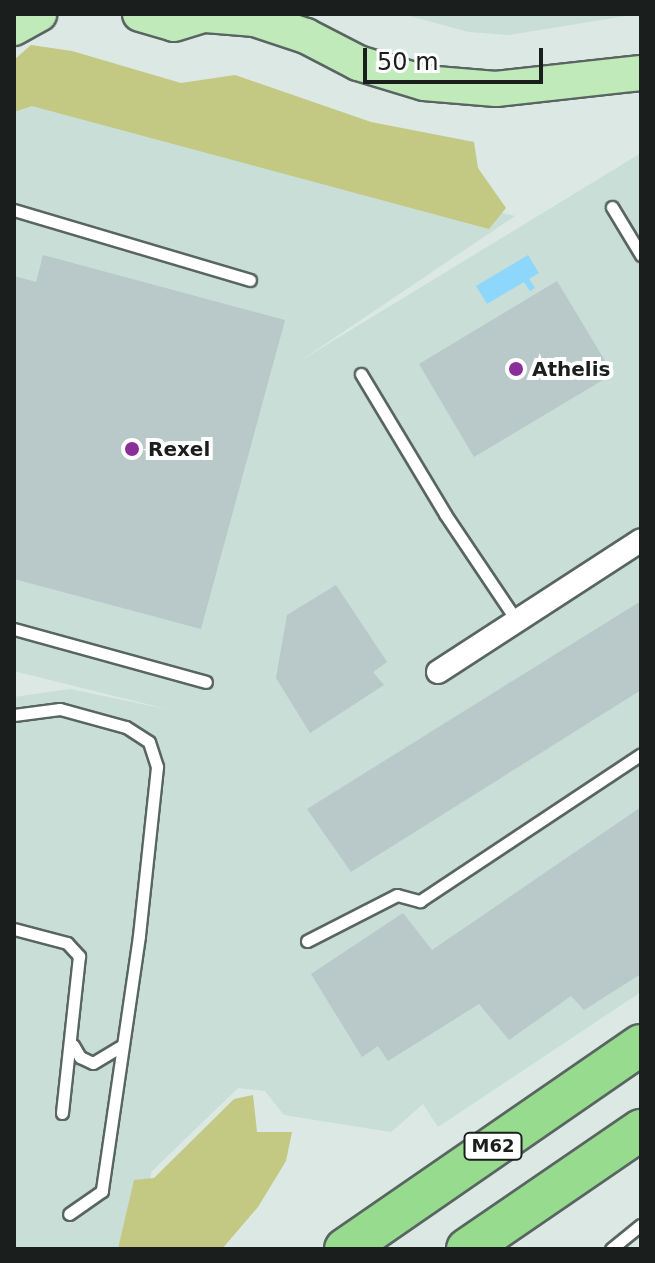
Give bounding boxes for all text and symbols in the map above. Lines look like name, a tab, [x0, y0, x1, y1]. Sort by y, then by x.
scale bar	[367, 32, 547, 82]
text: 50 m	[377, 48, 439, 76]
place label: Athelis	[532, 357, 610, 381]
marker: Athelis	[507, 360, 525, 378]
place label: Rexel	[148, 437, 210, 461]
marker: Rexel	[123, 440, 141, 458]
road number: M62	[463, 1132, 523, 1160]

